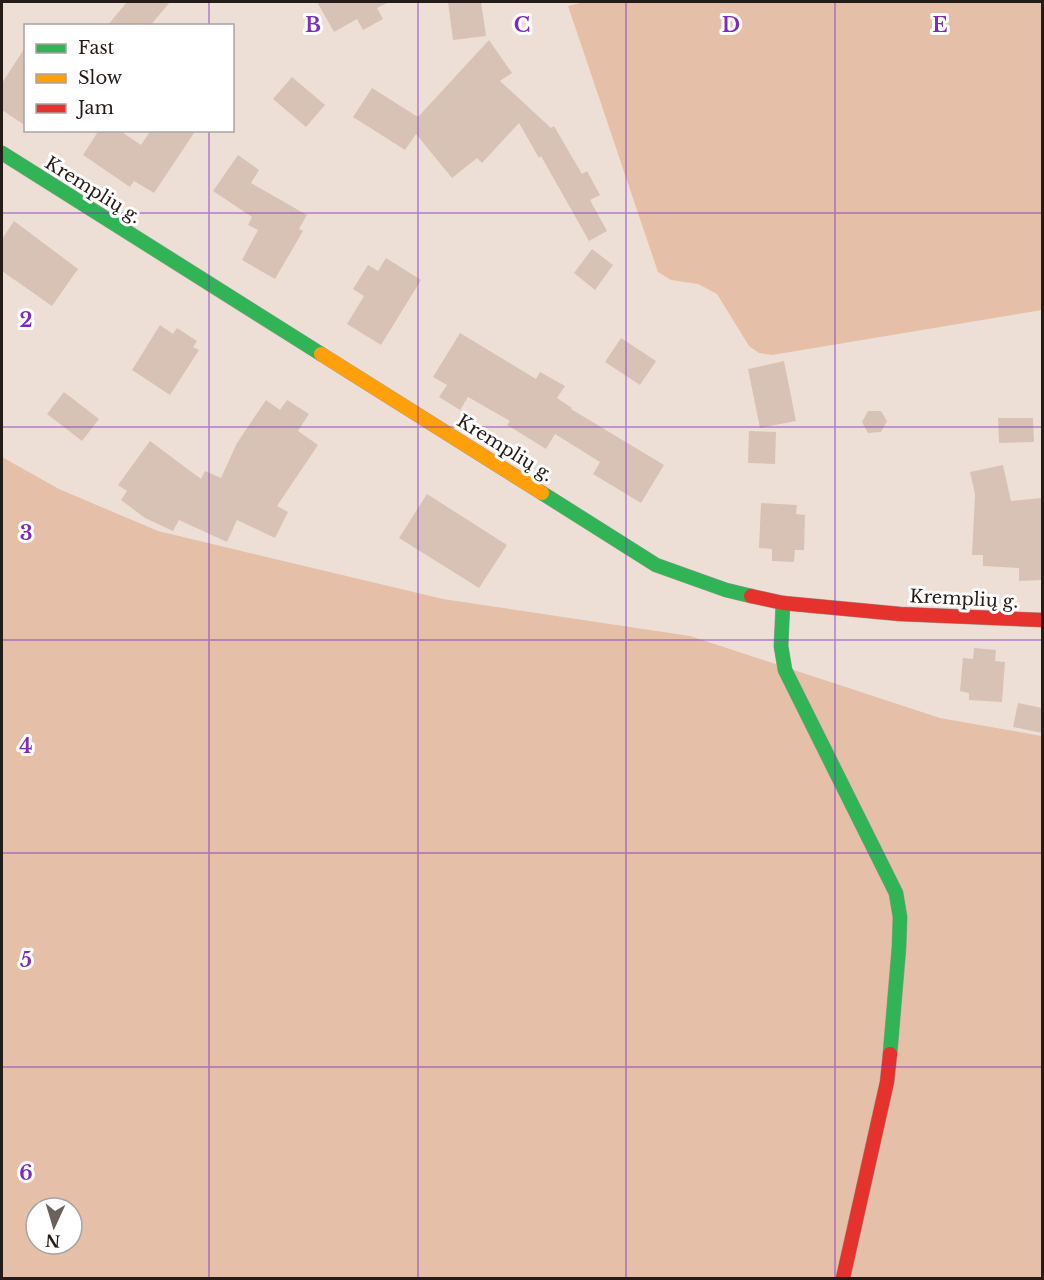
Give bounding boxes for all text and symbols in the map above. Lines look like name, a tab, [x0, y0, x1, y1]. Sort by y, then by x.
text: B	[305, 13, 321, 37]
text: C	[514, 13, 530, 37]
text: D	[722, 13, 740, 37]
text: E	[932, 13, 948, 37]
legend	[24, 24, 234, 132]
text: Fast	[78, 37, 115, 59]
text: Slow	[78, 67, 123, 89]
text: Jam	[76, 97, 114, 119]
street label: Kremplių g.	[41, 152, 145, 228]
text: 2	[19, 308, 33, 332]
street label: Kremplių g.	[453, 410, 557, 486]
text: 3	[20, 521, 32, 545]
street label: Kremplių g.	[909, 585, 1019, 613]
text: 4	[19, 734, 33, 758]
text: 5	[20, 948, 32, 972]
text: 6	[19, 1161, 33, 1185]
north arrow	[24, 1196, 84, 1256]
text: N	[45, 1230, 61, 1251]

